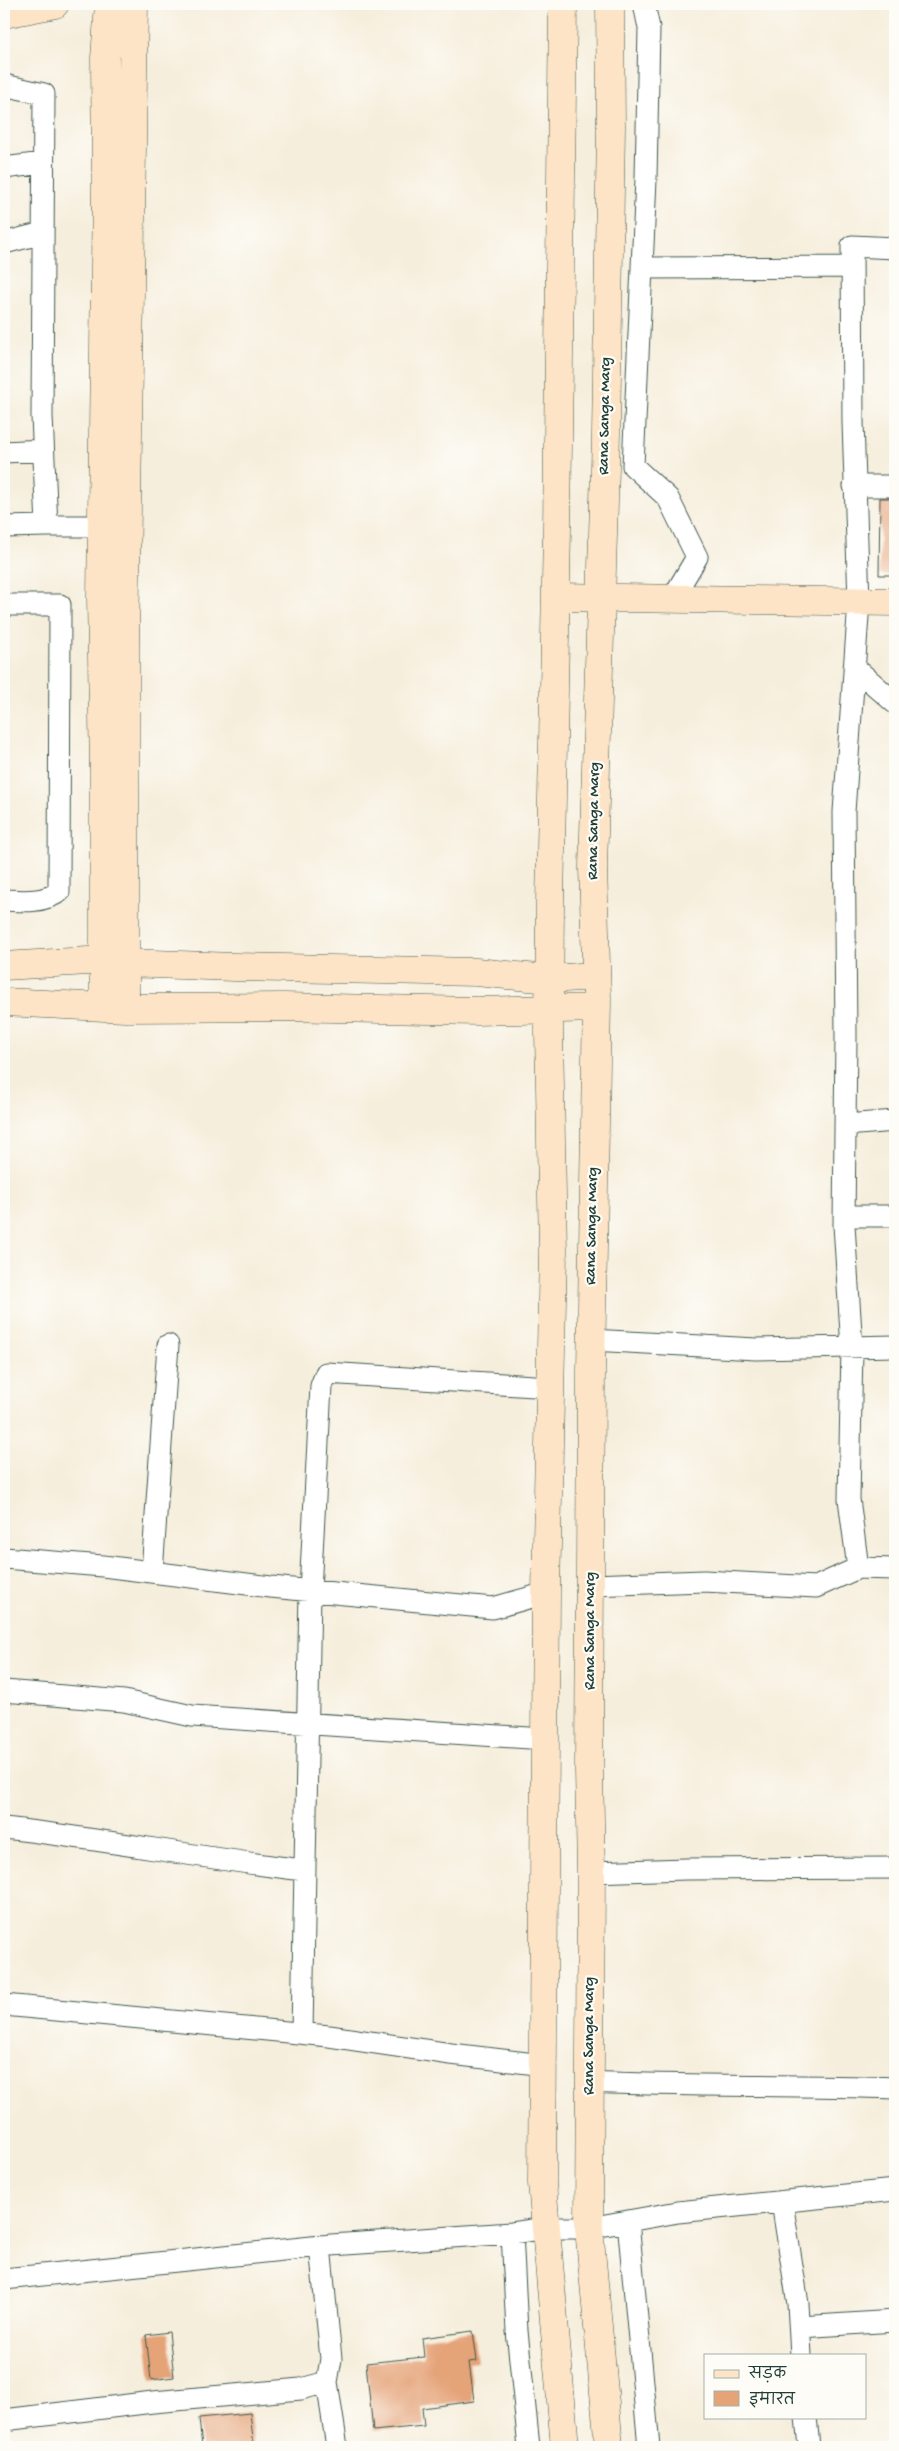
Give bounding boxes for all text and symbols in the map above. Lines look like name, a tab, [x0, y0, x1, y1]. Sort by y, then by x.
street label: Rana Sanga Marg	[595, 357, 617, 475]
street label: Rana Sanga Marg	[584, 762, 606, 880]
street label: Rana Sanga Marg	[582, 1167, 604, 1285]
street label: Rana Sanga Marg	[582, 1572, 601, 1690]
street label: Rana Sanga Marg	[581, 1977, 600, 2095]
legend	[704, 2354, 866, 2418]
text: सड़क	[748, 2366, 787, 2384]
text: इमारत	[749, 2391, 796, 2410]

